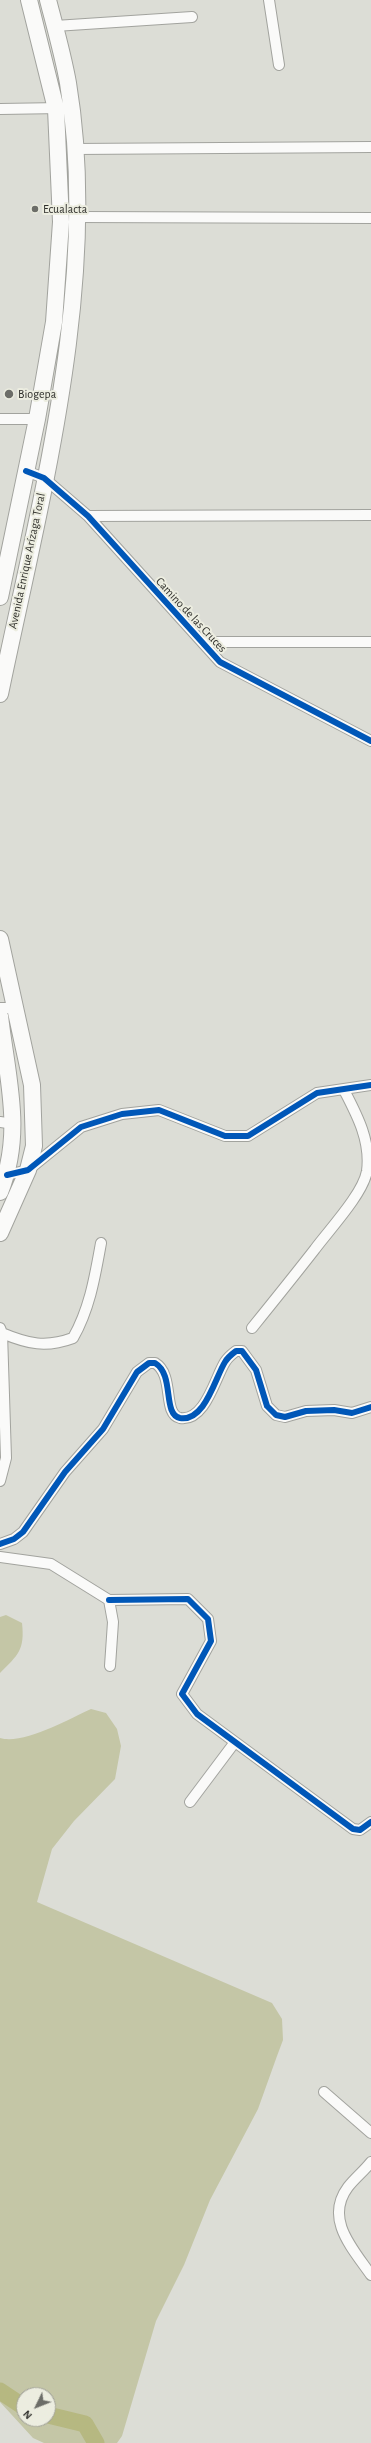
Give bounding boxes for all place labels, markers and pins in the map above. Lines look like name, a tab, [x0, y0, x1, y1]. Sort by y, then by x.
place label: Ecualacta	[43, 202, 87, 216]
marker: Ecualacta	[30, 204, 40, 214]
place label: Biogepa	[18, 387, 56, 401]
marker: Biogepa	[3, 388, 15, 400]

